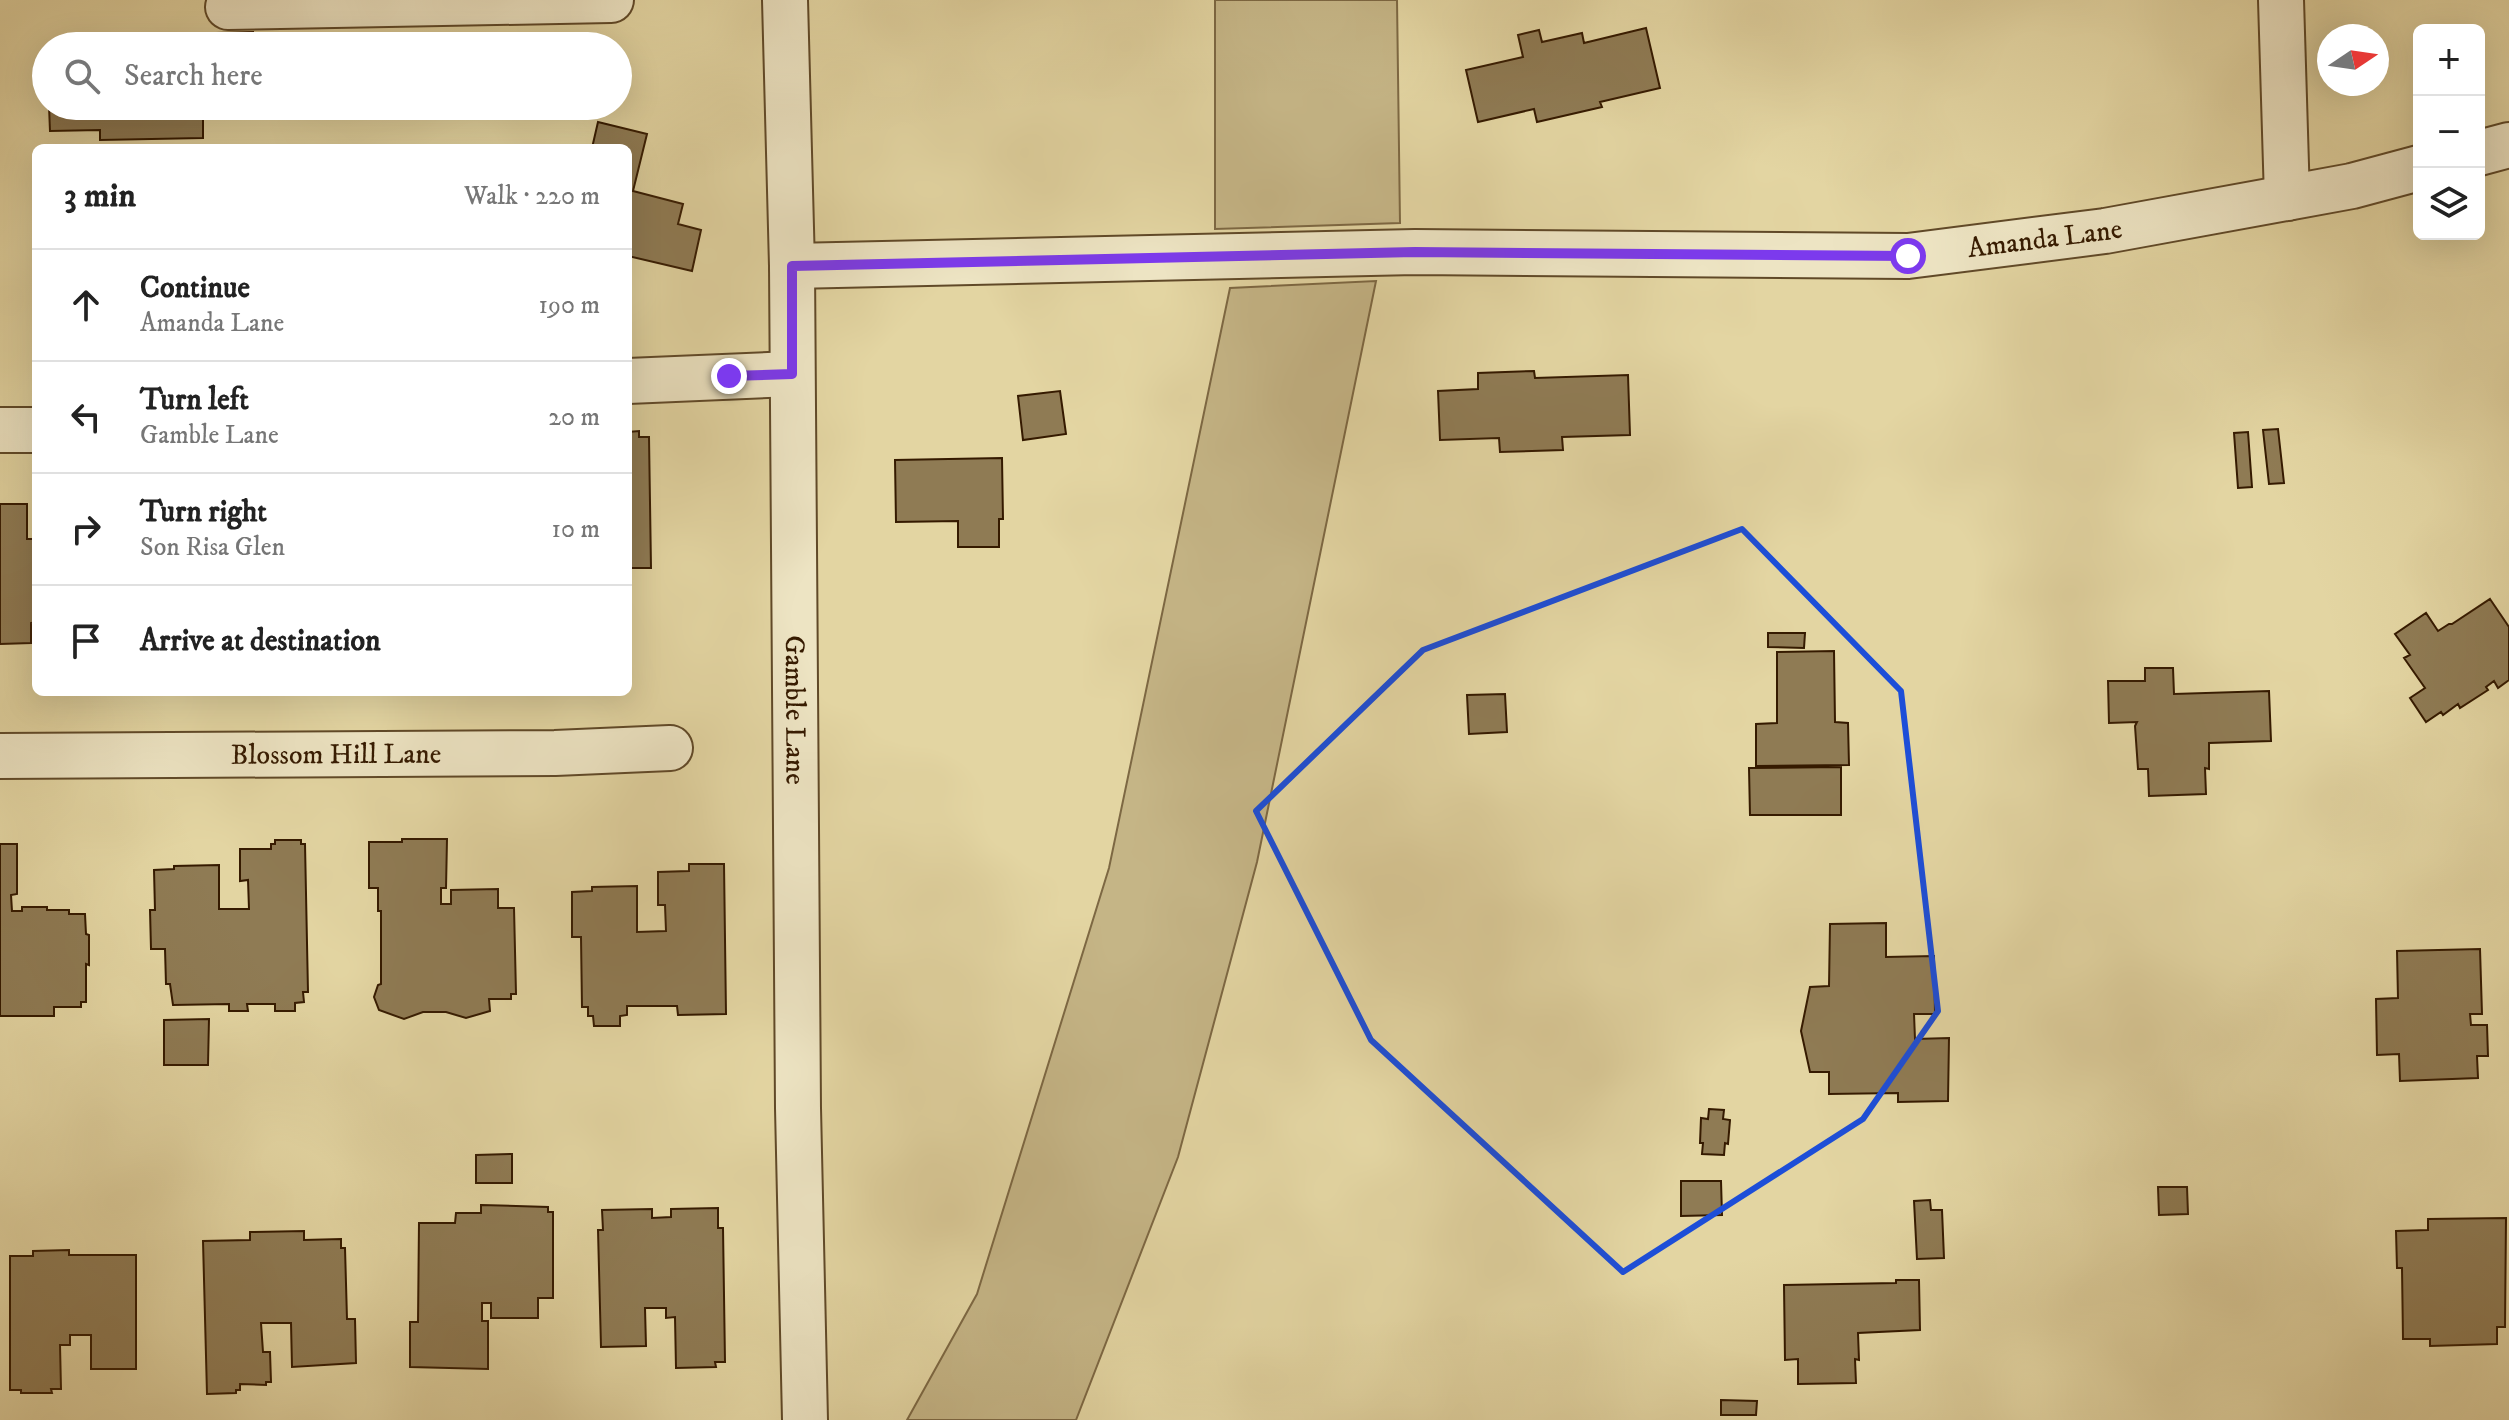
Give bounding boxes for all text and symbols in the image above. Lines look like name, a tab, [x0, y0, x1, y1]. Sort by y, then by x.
north arrow	[2317, 24, 2389, 96]
map controls	[2413, 24, 2485, 240]
button: +	[2413, 24, 2485, 96]
search box	[32, 32, 632, 120]
icon: search	[60, 54, 104, 98]
text: Search here	[124, 58, 263, 95]
button: −	[2413, 96, 2485, 168]
button: layers	[2413, 168, 2485, 240]
text: 3 min	[64, 175, 136, 217]
text: Walk · 220 m	[464, 180, 600, 213]
street label: Amanda Lane	[1965, 211, 2125, 266]
route start	[1890, 238, 1926, 274]
text: Continue	[140, 270, 250, 307]
icon: ahead	[64, 283, 108, 327]
text: 190 m	[538, 289, 600, 322]
text: Amanda Lane	[140, 307, 284, 340]
route end	[711, 358, 747, 394]
text: Turn left	[140, 382, 249, 419]
icon: left	[64, 395, 108, 439]
text: 20 m	[548, 401, 600, 434]
text: Gamble Lane	[140, 419, 279, 452]
text: Turn right	[140, 494, 267, 531]
icon: right	[64, 507, 108, 551]
text: 10 m	[551, 513, 600, 546]
text: Son Risa Glen	[140, 531, 285, 564]
icon: arrive	[64, 619, 108, 663]
text: Arrive at destination	[140, 623, 381, 660]
street label: Gamble Lane	[777, 635, 813, 785]
street label: Blossom Hill Lane	[231, 736, 441, 772]

